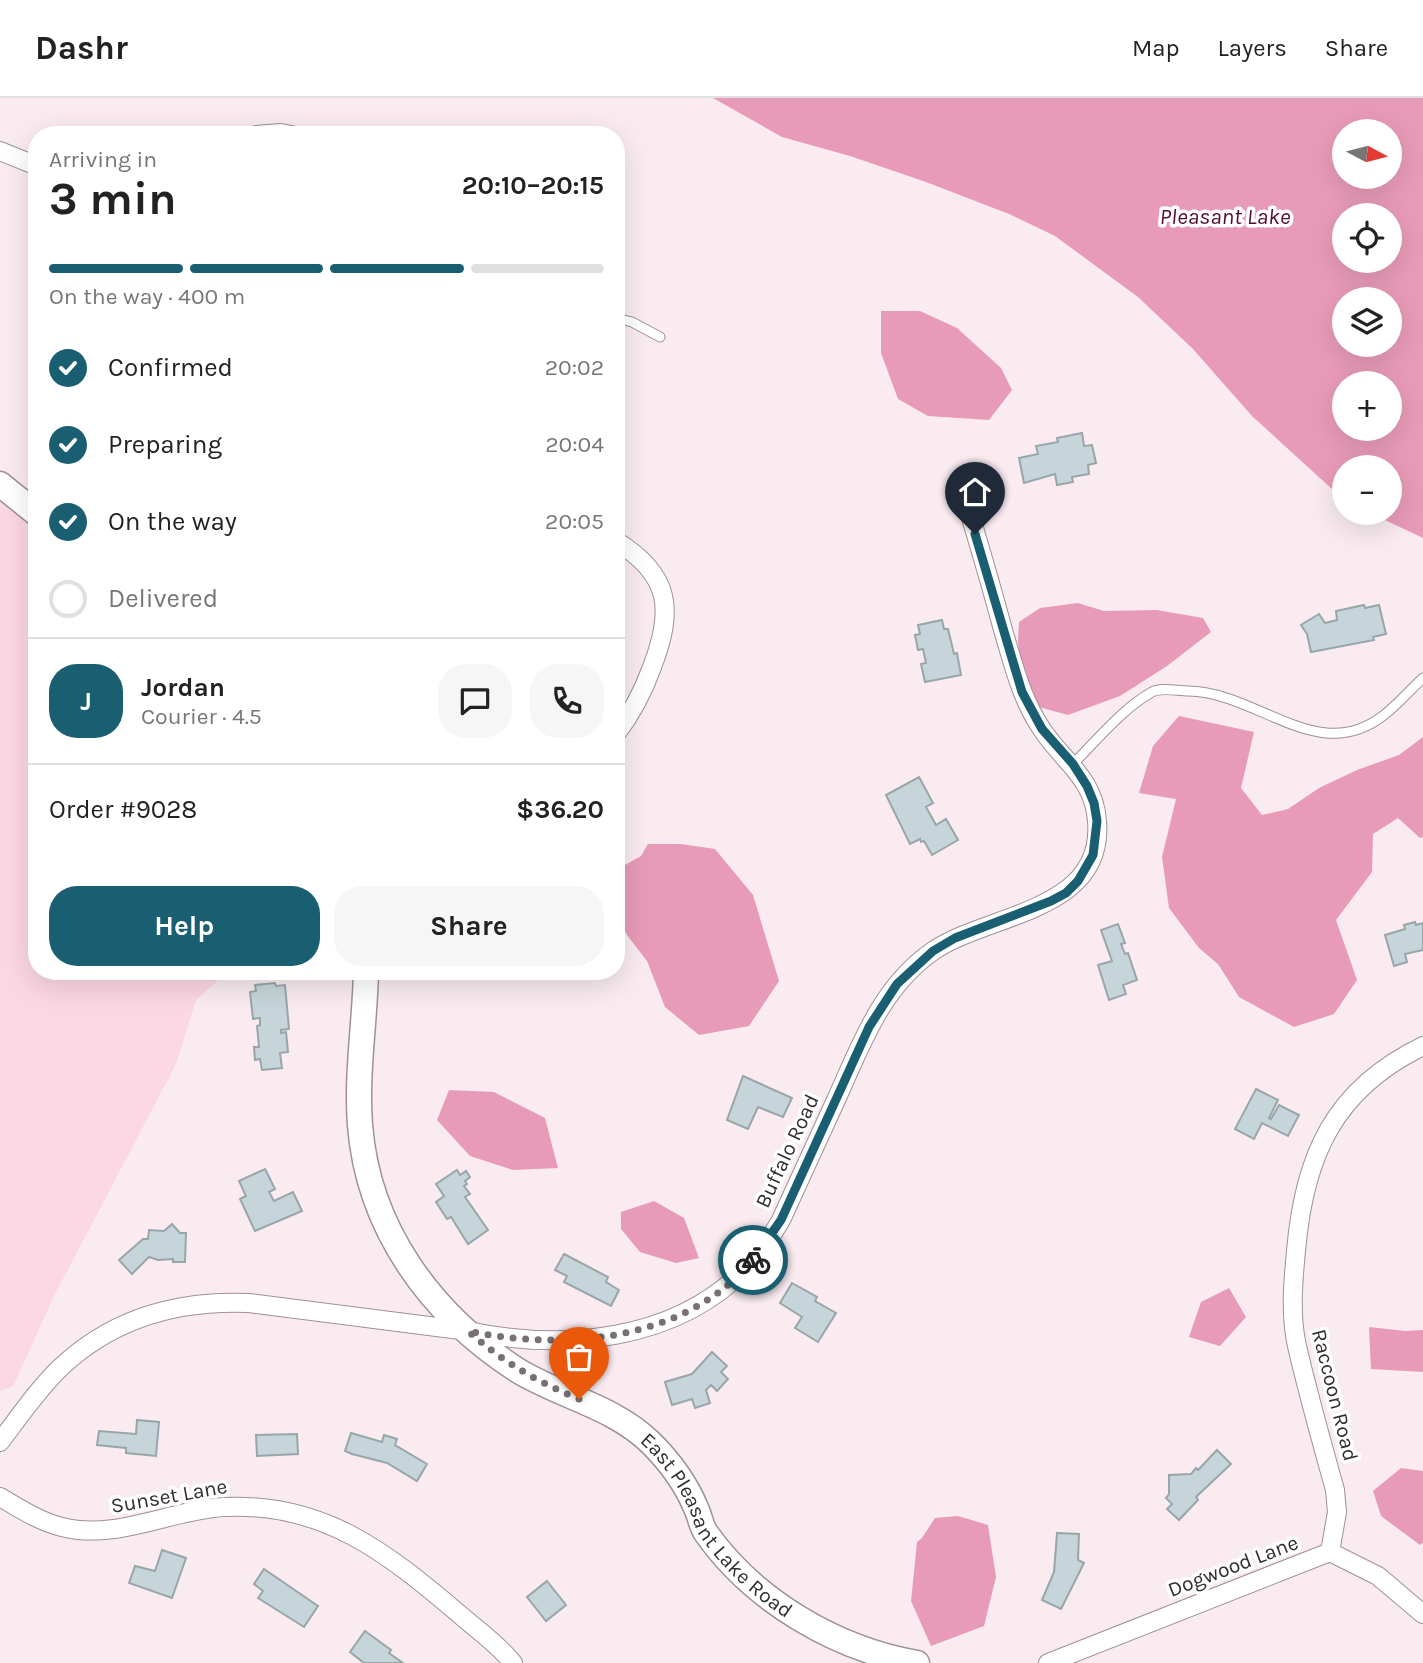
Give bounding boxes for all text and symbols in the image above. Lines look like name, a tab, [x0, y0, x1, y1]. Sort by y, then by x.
text: Dashr	[35, 29, 128, 67]
text: Map	[1132, 34, 1180, 62]
text: Layers	[1218, 34, 1287, 62]
text: Share	[1325, 34, 1388, 62]
north arrow	[1332, 119, 1402, 189]
map controls	[1332, 119, 1402, 525]
text: Arriving in	[49, 146, 157, 173]
text: 20:10–20:15	[462, 170, 604, 201]
text: 3 min	[49, 172, 177, 226]
water label: Pleasant Lake	[1160, 203, 1291, 230]
button: locate	[1332, 203, 1402, 273]
text: On the way · 400 m	[49, 283, 245, 310]
button: layers	[1332, 287, 1402, 357]
icon: check	[49, 349, 87, 387]
text: Confirmed	[108, 352, 233, 383]
text: 20:02	[545, 354, 604, 381]
button: +	[1332, 371, 1402, 441]
icon: check	[49, 426, 87, 464]
text: Preparing	[108, 429, 222, 460]
text: 20:04	[545, 431, 604, 458]
button: −	[1332, 455, 1402, 525]
pin	[945, 462, 1005, 534]
icon: home	[956, 473, 994, 511]
icon: check	[49, 503, 87, 541]
text: On the way	[108, 506, 237, 537]
text: 20:05	[545, 508, 604, 535]
text: Delivered	[108, 583, 218, 614]
button: chat	[438, 664, 512, 738]
button: phone	[530, 664, 604, 738]
text: Jordan	[141, 672, 225, 703]
text: J	[80, 686, 92, 717]
text: Courier · 4.5	[141, 703, 262, 730]
text: Order #9028	[49, 794, 197, 825]
text: $36.20	[516, 794, 604, 825]
button: Help	[49, 886, 320, 966]
button: Share	[334, 886, 604, 966]
street label: Buffalo Road	[750, 1090, 824, 1212]
courier	[718, 1225, 788, 1295]
icon: bike	[734, 1241, 772, 1279]
pin	[549, 1327, 609, 1399]
street label: Raccoon Road	[1307, 1327, 1363, 1463]
icon: bag	[560, 1338, 598, 1376]
street label: East Pleasant Lake Road	[636, 1428, 797, 1623]
street label: Sunset Lane	[109, 1474, 229, 1518]
street label: Dogwood Lane	[1164, 1530, 1302, 1602]

